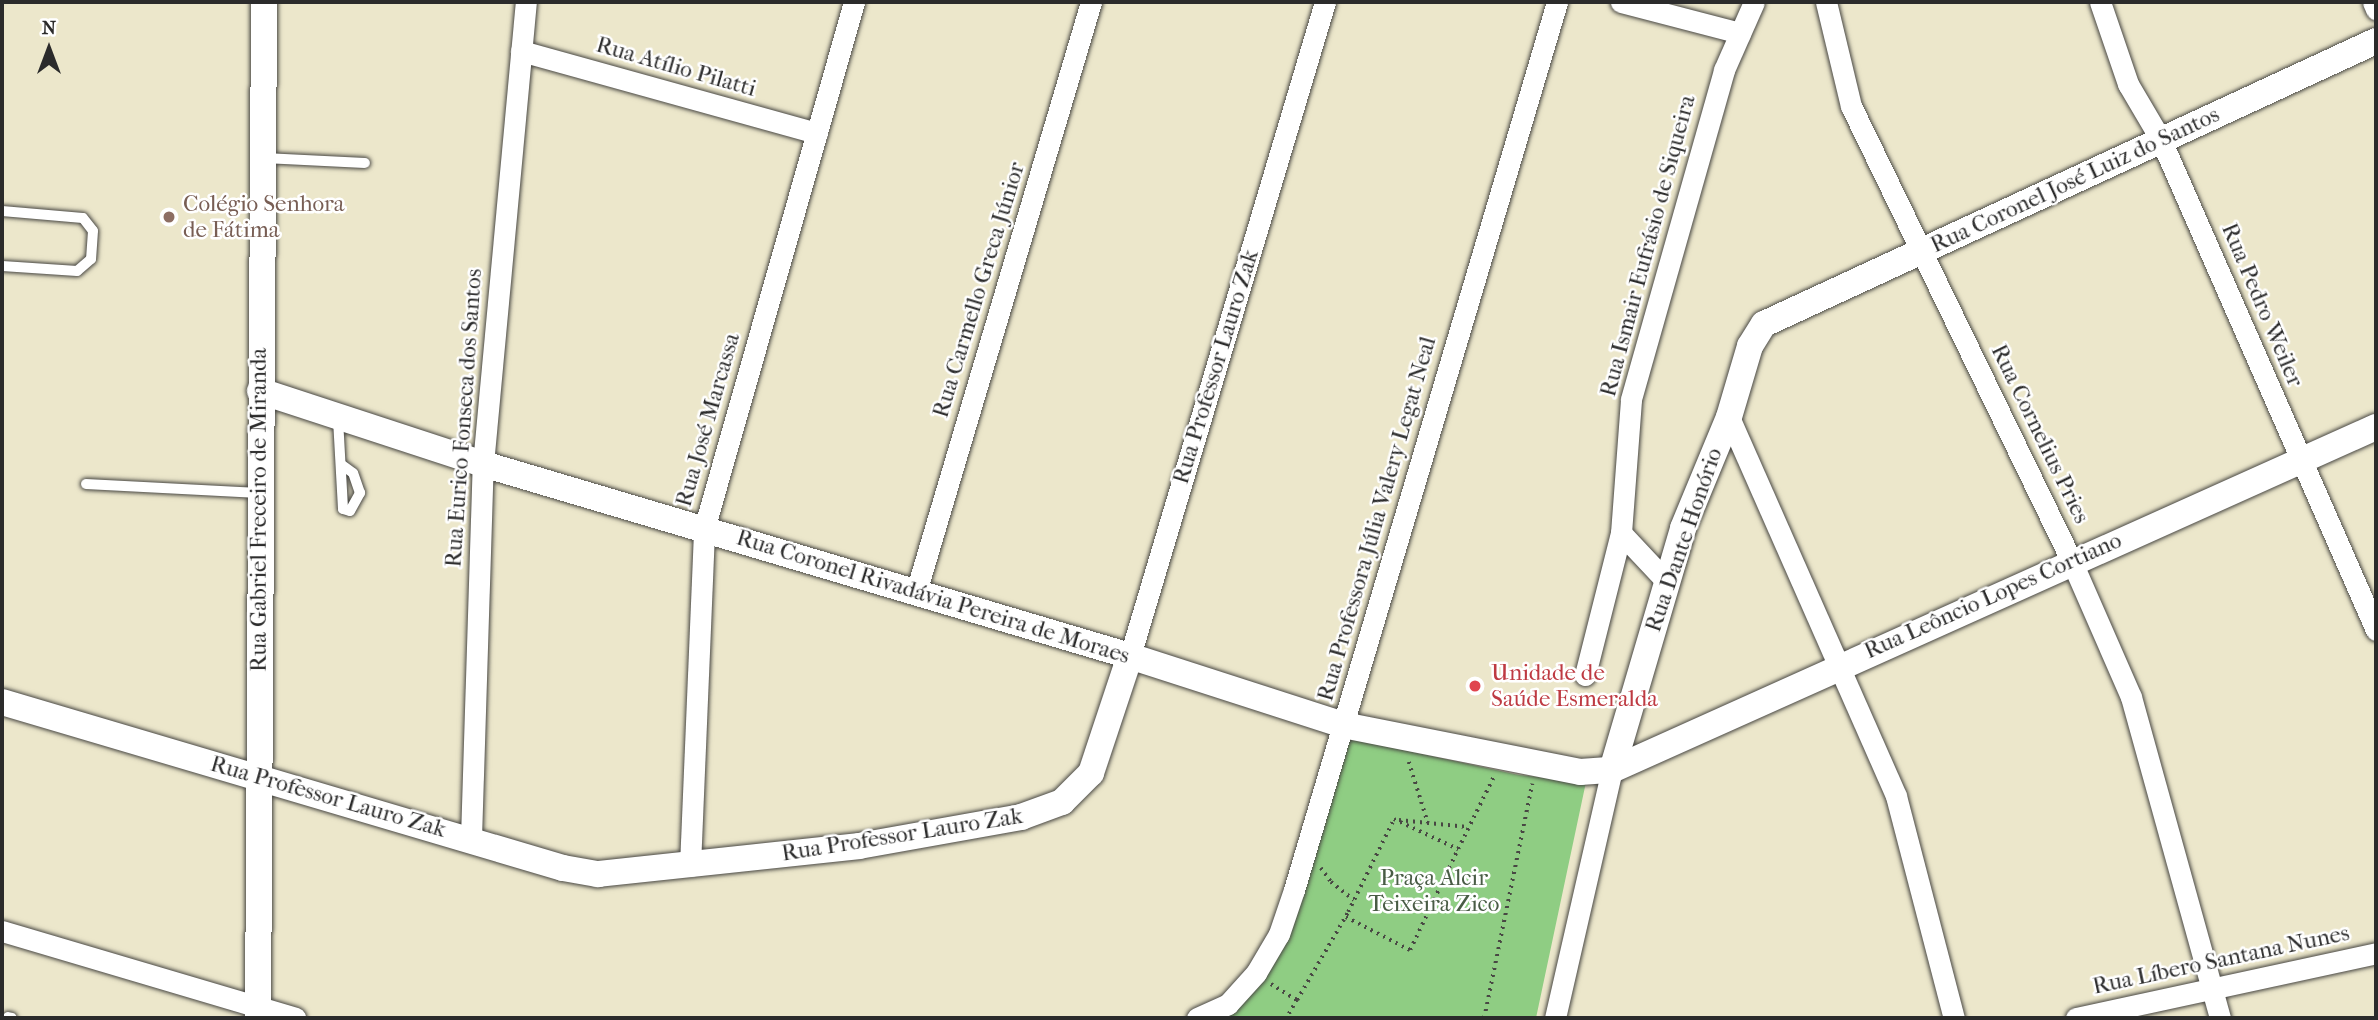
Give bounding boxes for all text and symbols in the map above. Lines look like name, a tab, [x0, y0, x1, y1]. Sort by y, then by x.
north arrow	[14, 14, 84, 84]
text: N	[42, 17, 56, 39]
street label: Rua Atílio Pilatti	[593, 31, 759, 103]
street label: Rua Ismair Eufrásio de Siqueira	[1594, 92, 1702, 400]
street label: Rua Coronel José Luiz do Santos	[1926, 101, 2224, 259]
street label: Rua Carmello Greca Júnior	[927, 159, 1031, 421]
place label: Colégio Senhora de Fátima	[183, 190, 344, 244]
marker: Colégio Senhora de Fátima	[161, 209, 177, 225]
street label: Rua Pedro Weiler	[2215, 219, 2309, 391]
street label: Rua Professor Lauro Zak	[1167, 247, 1265, 487]
street label: Rua Eurico Fonseca dos Santos	[440, 268, 488, 568]
street label: Rua José Marcassa	[670, 330, 746, 510]
street label: Rua Professora Júlia Valery Legat Neal	[1312, 334, 1442, 704]
street label: Rua Cornelius Pries	[1985, 340, 2095, 528]
street label: Rua Gabriel Freceiro de Miranda	[245, 348, 273, 672]
street label: Rua Dante Honório	[1640, 444, 1728, 636]
street label: Rua Coronel Rivadávia Pereira de Moraes	[733, 524, 1133, 670]
street label: Rua Leôncio Lopes Cortiano	[1860, 527, 2126, 665]
place label: Unidade de Saúde Esmeralda	[1491, 659, 1658, 713]
marker: Unidade de Saúde Esmeralda	[1465, 676, 1485, 696]
street label: Rua Professor Lauro Zak	[207, 750, 449, 844]
street label: Rua Professor Lauro Zak	[780, 802, 1024, 868]
park label: Praça Alcir Teixeira Zico	[1369, 864, 1499, 918]
street label: Rua Líbero Santana Nunes	[2090, 919, 2352, 1001]

